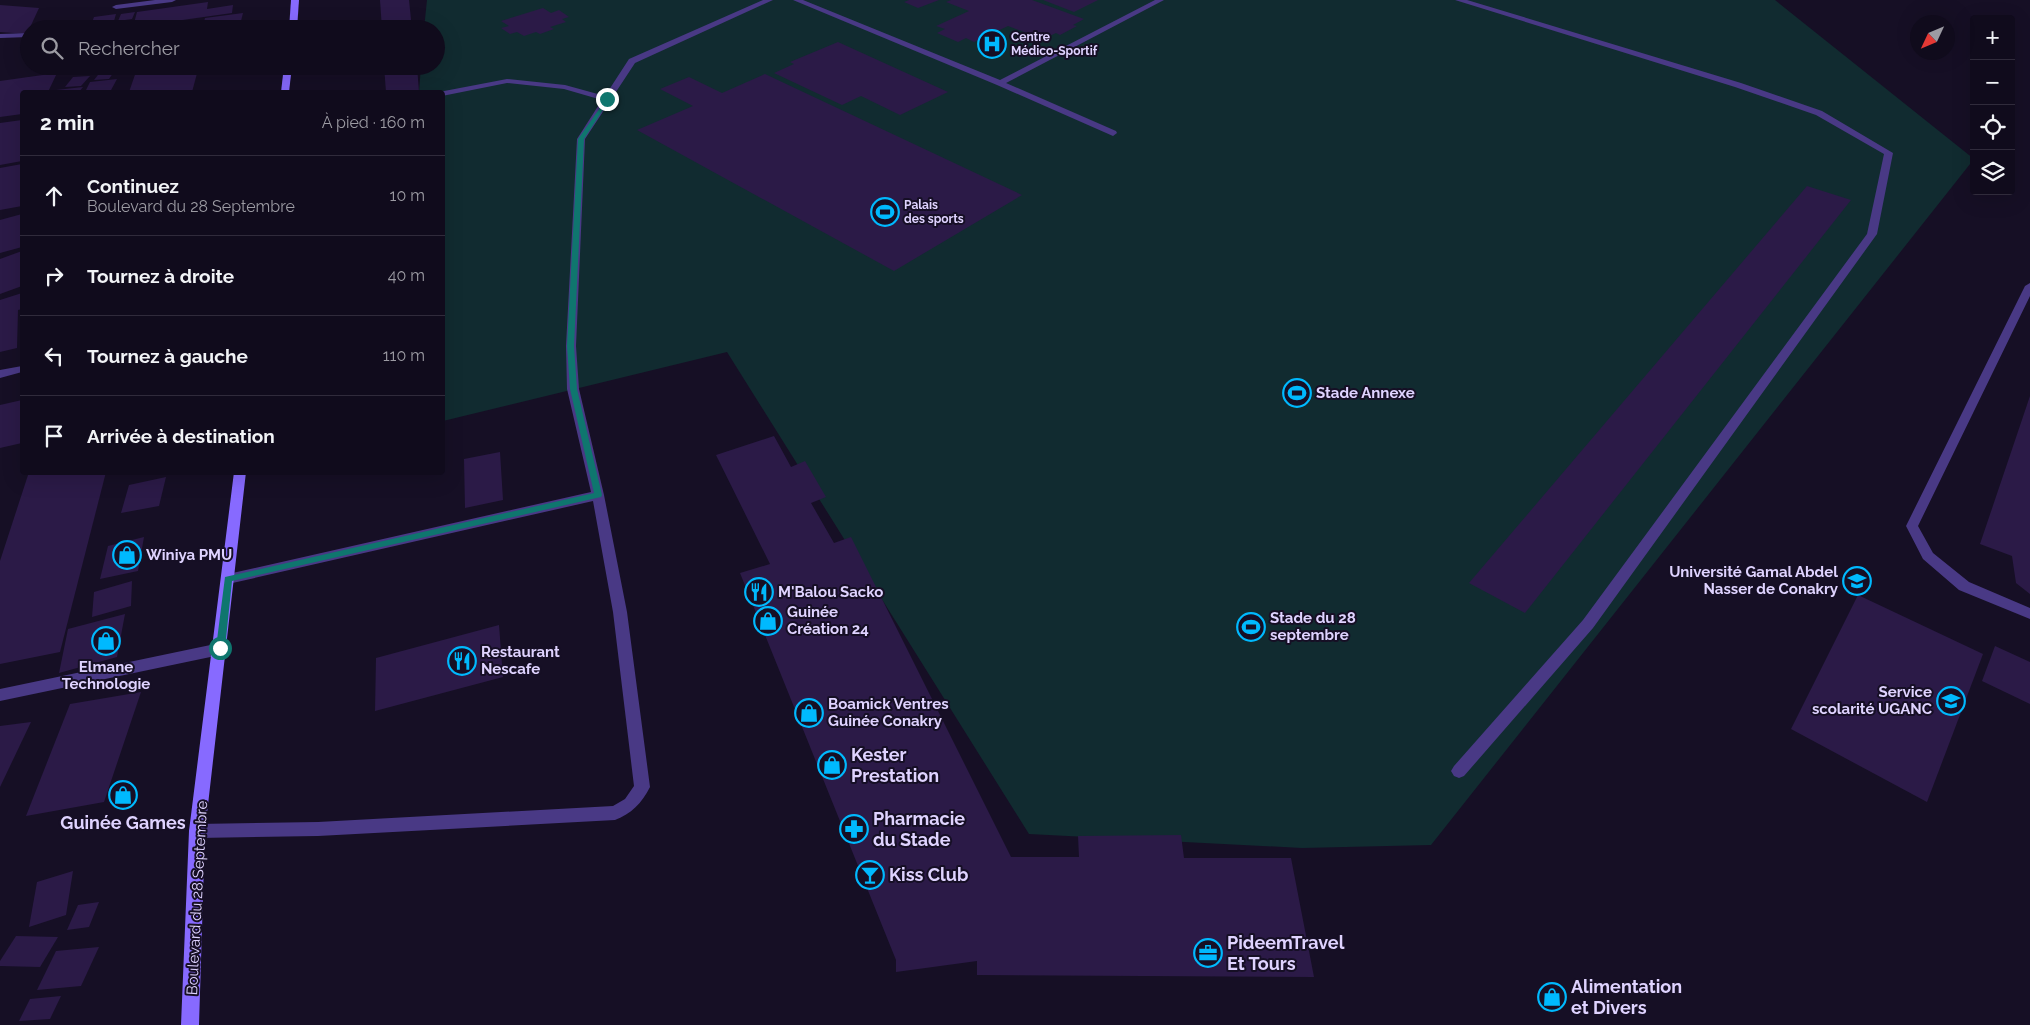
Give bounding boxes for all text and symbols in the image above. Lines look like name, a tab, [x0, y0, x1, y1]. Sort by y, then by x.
north arrow	[1910, 15, 1955, 60]
map controls	[1970, 15, 2015, 195]
button: +	[1970, 15, 2015, 60]
search box	[20, 20, 445, 75]
hospital icon: Centre Médico-Sportif	[977, 29, 1007, 59]
place label: Centre Médico-Sportif	[1011, 30, 1098, 58]
icon: search	[38, 34, 66, 62]
text: Rechercher	[78, 37, 180, 59]
button: −	[1970, 60, 2015, 105]
route end	[596, 88, 619, 111]
button: locate	[1970, 105, 2015, 150]
text: 2 min	[40, 110, 94, 135]
text: À pied · 160 m	[322, 113, 425, 132]
button: layers	[1970, 150, 2015, 195]
text: Continuez	[87, 175, 179, 197]
icon: ahead	[40, 182, 68, 210]
text: 10 m	[390, 186, 425, 205]
text: Boulevard du 28 Septembre	[87, 197, 295, 216]
sports icon: Palais des sports	[870, 197, 900, 227]
place label: Palais des sports	[904, 198, 964, 226]
icon: right	[40, 262, 68, 290]
text: Tournez à droite	[87, 265, 234, 287]
text: 40 m	[388, 266, 425, 285]
icon: left	[40, 342, 68, 370]
text: Tournez à gauche	[87, 345, 248, 367]
text: 110 m	[383, 346, 425, 365]
sports icon: Stade Annexe	[1282, 378, 1312, 408]
place label: Stade Annexe	[1316, 384, 1415, 402]
icon: arrive	[40, 422, 68, 450]
text: Arrivée à destination	[87, 425, 275, 447]
shop icon: Winiya PMU	[112, 540, 142, 570]
place label: Winiya PMU	[146, 546, 232, 564]
place label: Université Gamal Abdel Nasser de Conakry	[1669, 563, 1839, 598]
school or university icon: Université Gamal Abdel Nasser de Conakry	[1842, 566, 1872, 596]
restaurant icon: M'Balou Sacko	[744, 577, 774, 607]
place label: M'Balou Sacko	[778, 583, 883, 601]
place label: Guinée Création 24	[787, 603, 869, 638]
shop icon: Guinée Création 24	[753, 606, 783, 636]
place label: Stade du 28 septembre	[1270, 609, 1356, 644]
sports icon: Stade du 28 septembre	[1236, 612, 1266, 642]
shop icon: Elmane Technologie	[91, 626, 121, 656]
route start	[209, 637, 232, 660]
place label: Restaurant Nescafe	[481, 643, 560, 678]
restaurant icon: Restaurant Nescafe	[447, 646, 477, 676]
place label: Elmane Technologie	[62, 658, 150, 693]
place label: Service scolarité UGANC	[1812, 683, 1932, 718]
school or university icon: Service scolarité UGANC	[1936, 686, 1966, 716]
place label: Boamick Ventres Guinée Conakry	[828, 695, 949, 730]
shop icon: Boamick Ventres Guinée Conakry	[794, 698, 824, 728]
place label: Kester Prestation	[851, 744, 939, 786]
shop icon: Kester Prestation	[817, 750, 847, 780]
shop icon: Guinée Games	[108, 780, 138, 810]
street label: Boulevard du 28 Septembre	[183, 800, 211, 996]
place label: Pharmacie du Stade	[873, 808, 965, 850]
place label: Guinée Games	[60, 812, 186, 833]
pharmacy icon: Pharmacie du Stade	[839, 814, 869, 844]
bar icon: Kiss Club	[855, 860, 885, 890]
place label: Kiss Club	[889, 864, 968, 885]
place label: PideemTravel Et Tours	[1227, 932, 1345, 974]
office icon: PideemTravel Et Tours	[1193, 938, 1223, 968]
place label: Alimentation et Divers	[1571, 976, 1682, 1018]
shop icon: Alimentation et Divers	[1537, 982, 1567, 1012]

